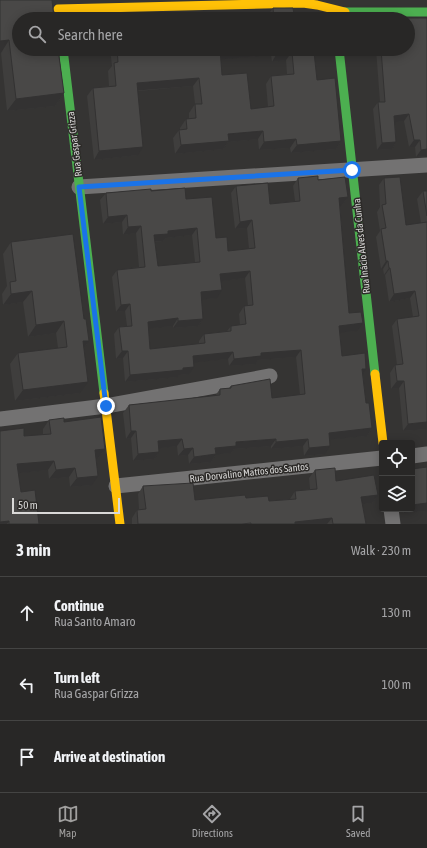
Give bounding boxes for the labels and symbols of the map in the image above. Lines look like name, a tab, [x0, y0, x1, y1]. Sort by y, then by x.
street label: Rua Gaspar Grizza	[65, 110, 84, 177]
route start	[343, 161, 361, 179]
street label: Rua Inácio Alves da Cunha	[351, 198, 372, 294]
route end	[97, 397, 115, 415]
street label: Rua Dorvalino Mattos dos Santos	[189, 461, 309, 484]
scale bar	[12, 496, 120, 515]

